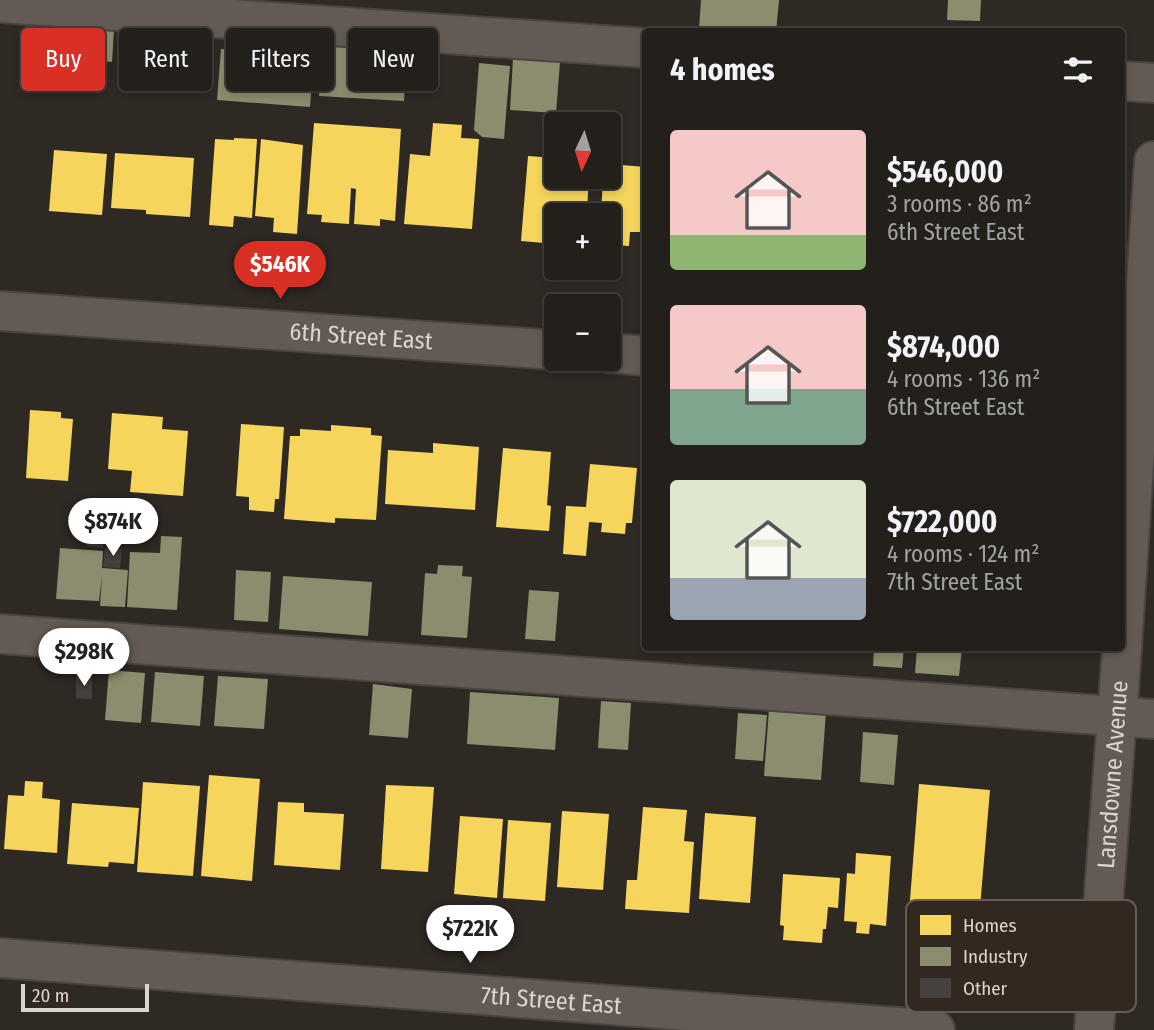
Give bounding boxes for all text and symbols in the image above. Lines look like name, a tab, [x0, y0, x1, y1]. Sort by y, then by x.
chip: Buy	[21, 28, 105, 91]
chip: Rent	[119, 28, 212, 91]
chip: Filters	[226, 28, 334, 91]
chip: New	[348, 28, 438, 91]
icon: filters	[1059, 51, 1097, 89]
text: 4 homes	[670, 52, 775, 88]
north arrow	[544, 112, 621, 189]
map controls	[544, 112, 621, 371]
text: $546,000	[887, 154, 1003, 190]
icon: home	[726, 158, 810, 242]
text: 3 rooms · 86 m²	[887, 190, 1032, 218]
button: +	[544, 203, 621, 280]
text: 6th Street East	[887, 218, 1024, 246]
pin: $546K	[231, 242, 329, 301]
text: $546K	[250, 250, 310, 278]
button: −	[544, 294, 621, 371]
street label: 6th Street East	[289, 317, 434, 355]
text: $874,000	[887, 329, 1000, 365]
icon: home	[726, 333, 810, 417]
text: 4 rooms · 136 m²	[887, 365, 1040, 393]
text: 6th Street East	[887, 393, 1024, 421]
pin: $874K	[64, 498, 162, 558]
text: $722,000	[887, 504, 998, 540]
text: $874K	[84, 507, 142, 535]
icon: home	[726, 508, 810, 592]
text: 4 rooms · 124 m²	[887, 540, 1039, 568]
text: 7th Street East	[887, 568, 1022, 596]
pin: $298K	[35, 628, 133, 688]
text: $298K	[54, 637, 114, 665]
street label: Lansdowne Avenue	[1092, 680, 1134, 870]
legend	[906, 900, 1136, 1012]
pin: $722K	[421, 906, 519, 965]
text: $722K	[442, 914, 498, 942]
text: Homes	[963, 914, 1017, 937]
text: Industry	[963, 945, 1028, 968]
text: Other	[963, 977, 1008, 1000]
scale bar	[21, 981, 149, 1013]
street label: 7th Street East	[480, 981, 623, 1020]
text: 20 m	[32, 984, 69, 1007]

